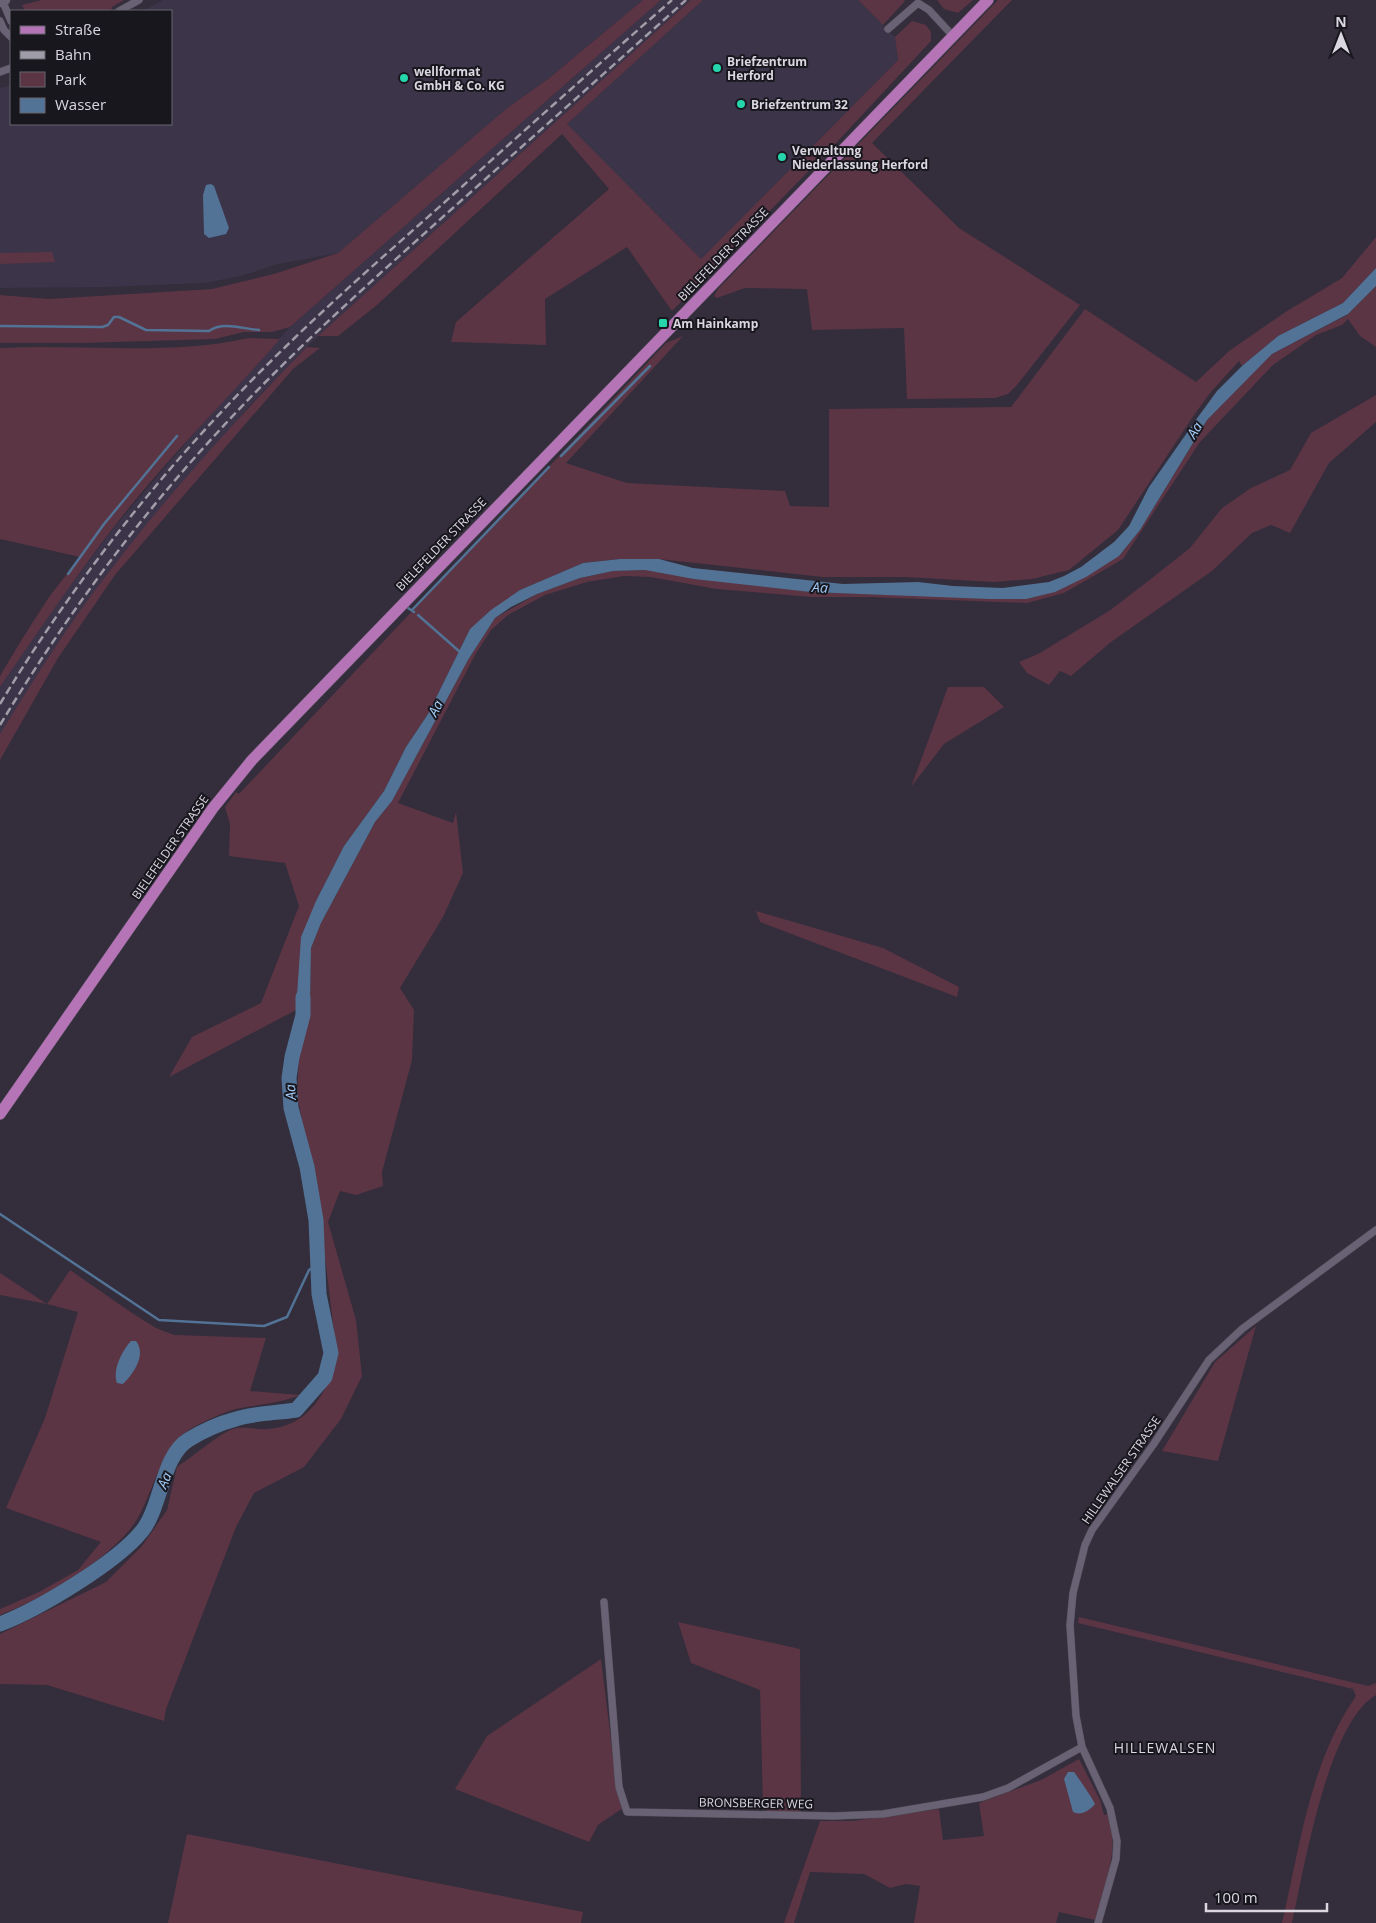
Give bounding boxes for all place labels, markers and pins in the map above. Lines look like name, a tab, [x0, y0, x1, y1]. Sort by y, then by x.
place label: Briefzentrum Herford	[727, 53, 807, 84]
marker: Briefzentrum Herford	[711, 62, 723, 74]
place label: wellformat GmbH & Co. KG	[414, 63, 505, 94]
marker: wellformat GmbH & Co. KG	[398, 72, 410, 84]
place label: Briefzentrum 32	[751, 96, 848, 113]
marker: Briefzentrum 32	[735, 98, 747, 110]
place label: Verwaltung Niederlassung Herford	[792, 142, 928, 173]
marker: Verwaltung Niederlassung Herford	[776, 151, 788, 163]
place label: Am Hainkamp	[673, 315, 759, 332]
marker: Am Hainkamp	[657, 317, 669, 329]

